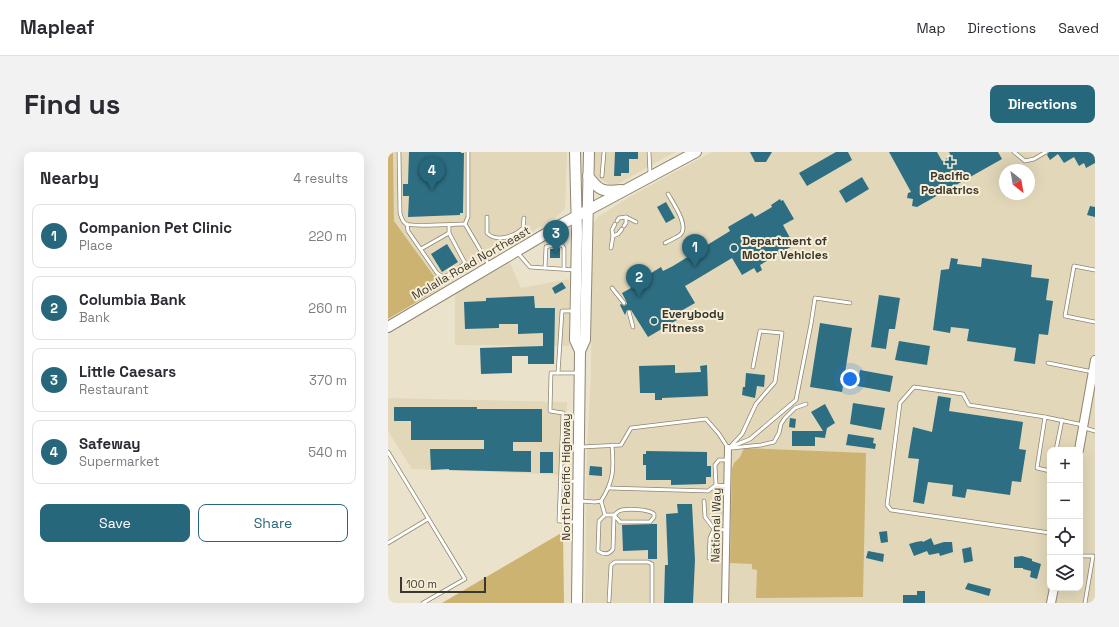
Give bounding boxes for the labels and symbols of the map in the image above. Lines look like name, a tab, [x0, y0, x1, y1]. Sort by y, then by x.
marker: Pacific Pediatrics	[944, 156, 956, 168]
pin: 4	[419, 157, 445, 190]
north arrow	[999, 164, 1035, 200]
place label: Pacific Pediatrics	[921, 168, 979, 198]
pin: 3	[543, 220, 569, 253]
street label: Molalla Road Northeast	[409, 222, 533, 304]
place label: Department of Motor Vehicles	[742, 233, 828, 263]
pin: 1	[682, 234, 708, 267]
marker: Department of Motor Vehicles	[729, 243, 739, 253]
pin: 2	[626, 264, 652, 297]
place label: Everybody Fitness	[662, 306, 724, 336]
marker: Everybody Fitness	[649, 316, 659, 326]
your location	[840, 369, 860, 389]
street label: North Pacific Highway	[558, 413, 574, 541]
street label: National Way	[707, 487, 725, 563]
scale bar	[400, 575, 486, 594]

